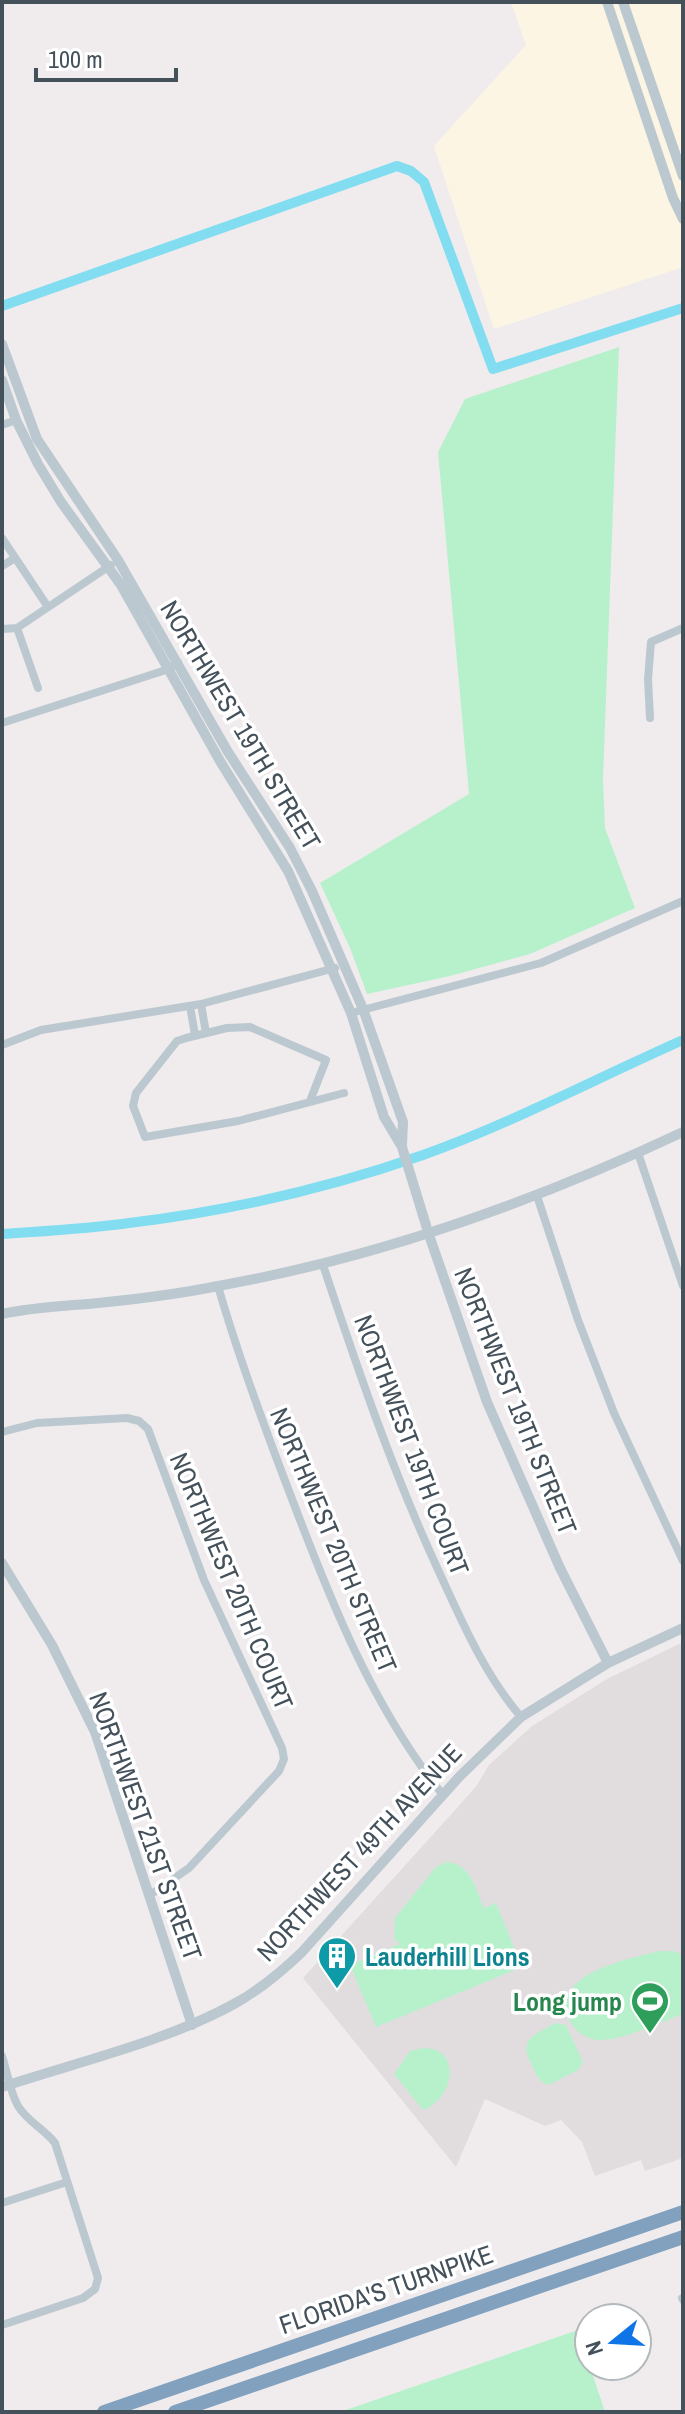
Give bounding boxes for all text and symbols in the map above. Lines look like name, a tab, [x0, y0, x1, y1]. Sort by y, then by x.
scale bar	[36, 32, 176, 82]
text: 100 m	[48, 43, 103, 75]
street label: NORTHWEST 19TH STREET	[153, 594, 329, 856]
street label: NORTHWEST 19TH STREET	[446, 1262, 586, 1540]
street label: NORTHWEST 19TH COURT	[346, 1310, 478, 1580]
street label: NORTHWEST 20TH STREET	[262, 1402, 406, 1678]
street label: NORTHWEST 20TH COURT	[162, 1447, 302, 1715]
street label: NORTHWEST 21ST STREET	[81, 1687, 211, 1965]
street label: NORTHWEST 49TH AVENUE	[249, 1736, 469, 1968]
building icon: Lauderhill Lions	[316, 1935, 358, 1990]
place label: Lauderhill Lions	[365, 1939, 530, 1974]
sports icon: Long jump	[629, 1980, 671, 2035]
place label: Long jump	[513, 1984, 622, 2019]
street label: FLORIDA'S TURNPIKE	[274, 2236, 498, 2342]
north arrow	[573, 2302, 653, 2382]
text: N	[578, 2337, 610, 2359]

